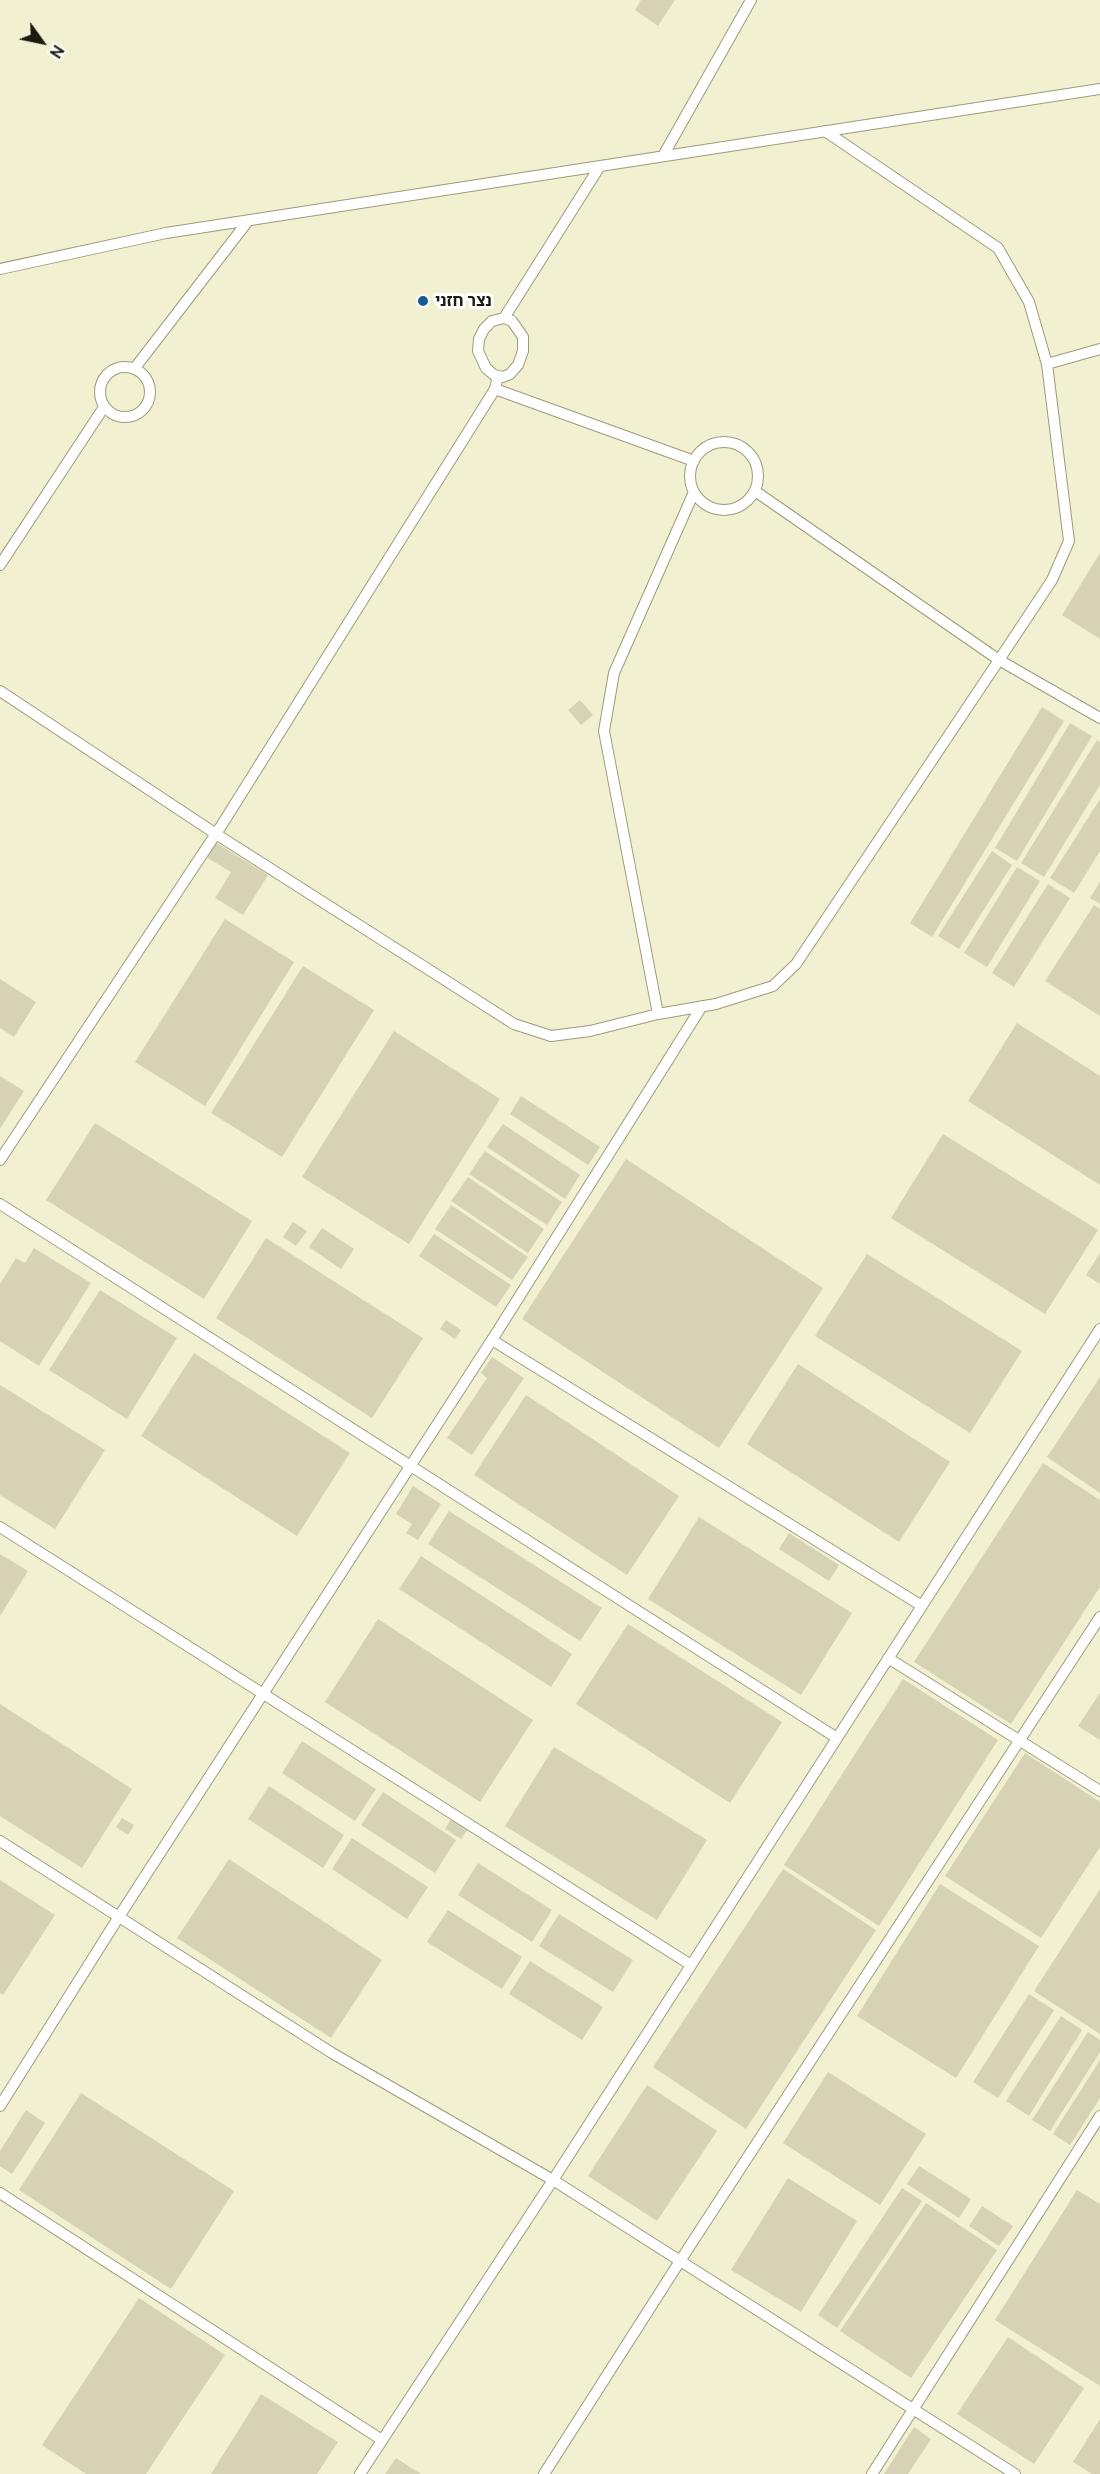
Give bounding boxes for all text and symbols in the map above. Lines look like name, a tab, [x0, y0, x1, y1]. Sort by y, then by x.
north arrow	[12, 12, 72, 72]
text: N	[46, 42, 68, 62]
place label: נצר חזני	[435, 291, 492, 311]
marker: נצר חזני	[416, 294, 430, 308]

